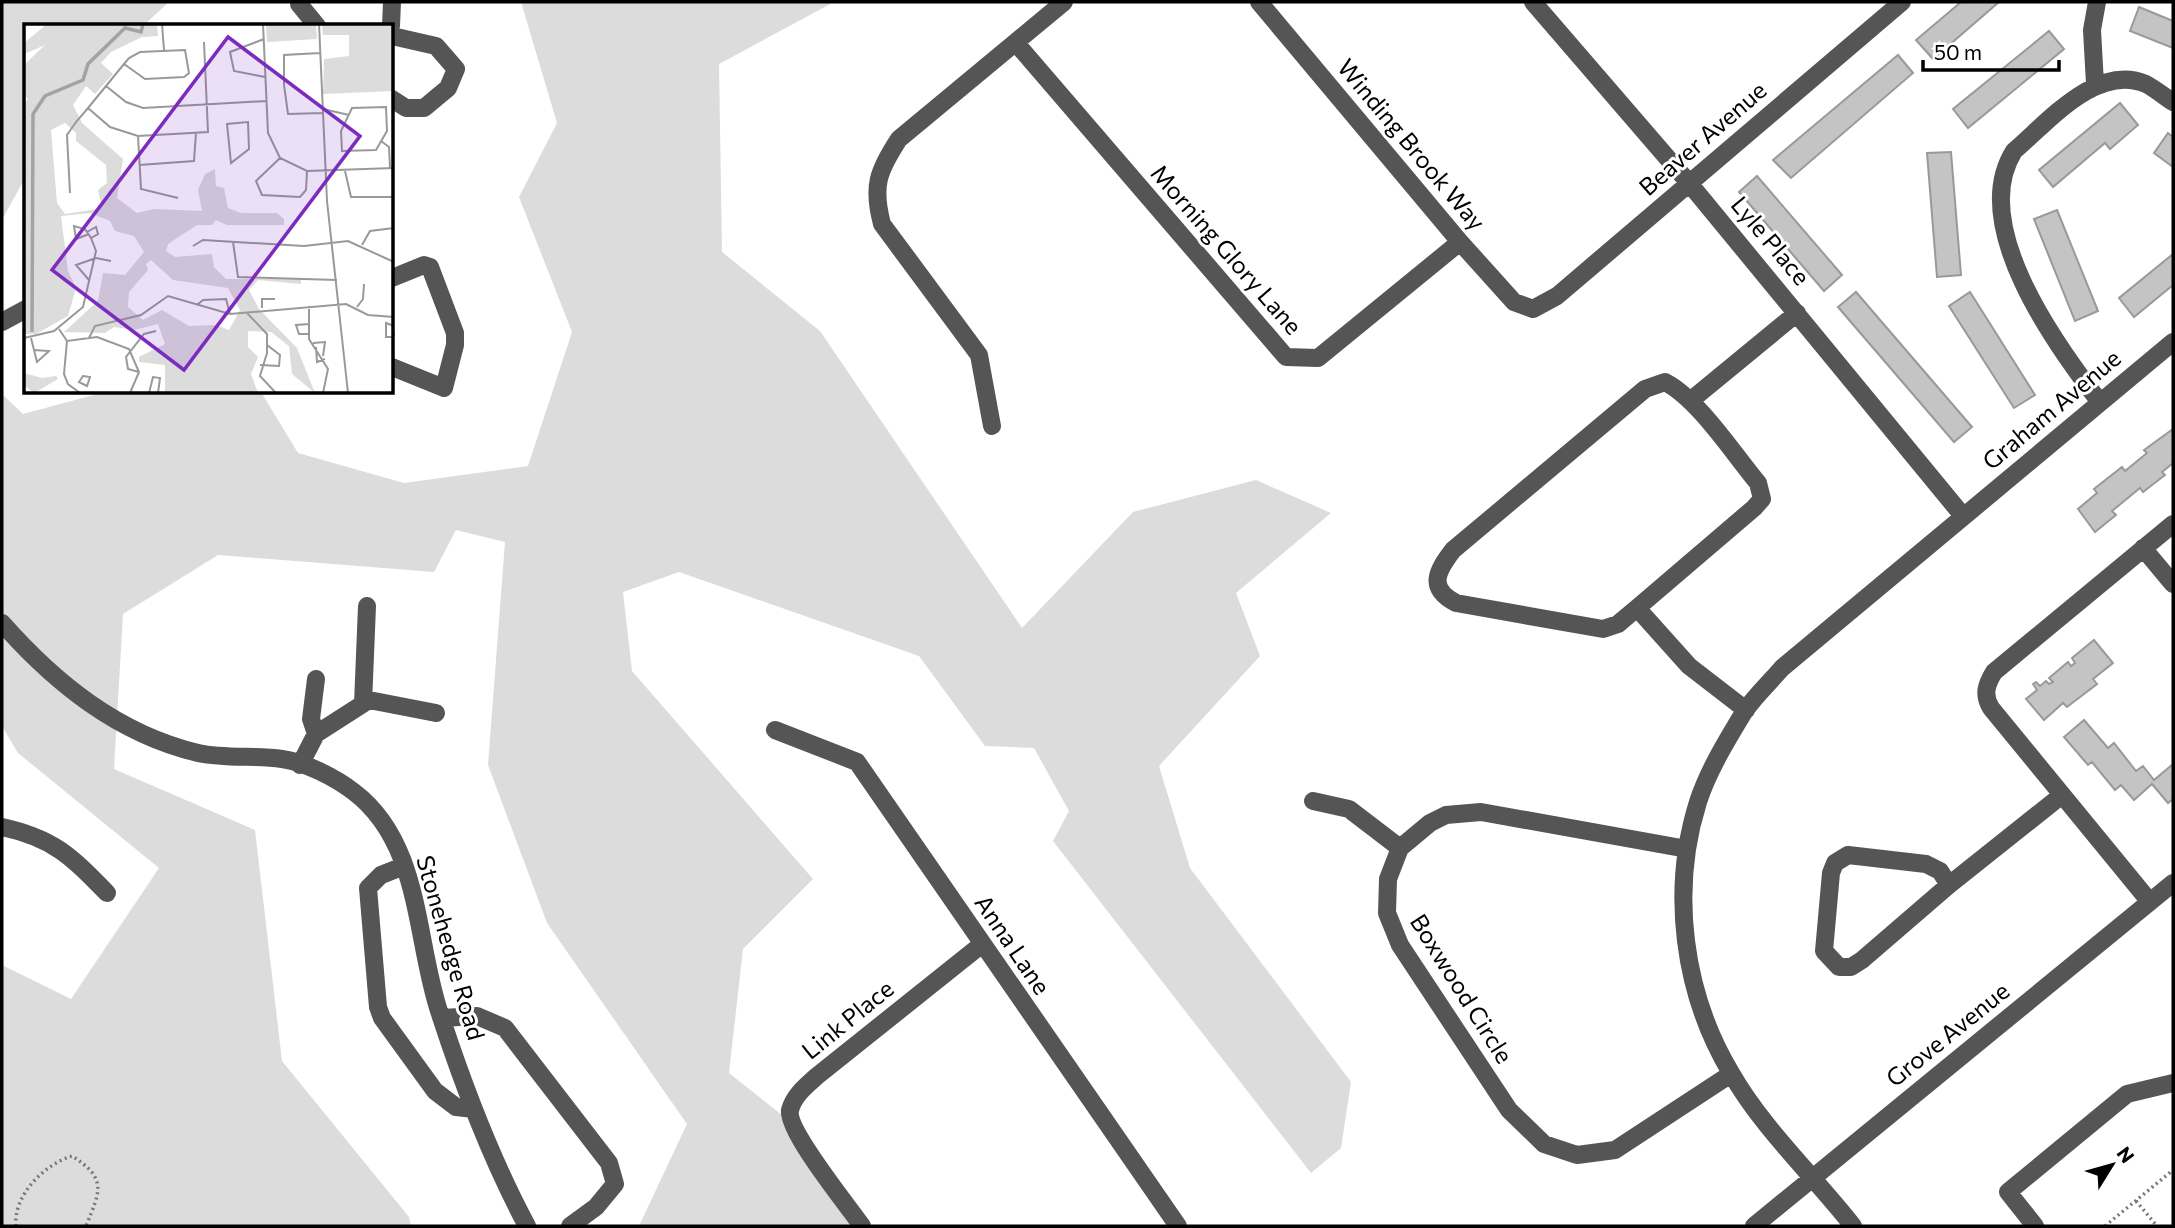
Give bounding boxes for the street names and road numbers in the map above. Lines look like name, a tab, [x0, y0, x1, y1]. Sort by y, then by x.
street label: Winding Brook Way	[1332, 52, 1492, 236]
street label: Beaver Avenue	[1632, 75, 1772, 201]
street label: Morning Glory Lane	[1146, 158, 1309, 340]
street label: Lyle Place	[1726, 190, 1817, 290]
street label: Graham Avenue	[1976, 343, 2126, 475]
street label: Stonehedge Road	[411, 852, 492, 1043]
street label: Anna Lane	[969, 889, 1057, 999]
street label: Boxwood Circle	[1405, 908, 1520, 1068]
street label: Link Place	[795, 973, 899, 1065]
street label: Grove Avenue	[1880, 975, 2014, 1092]

